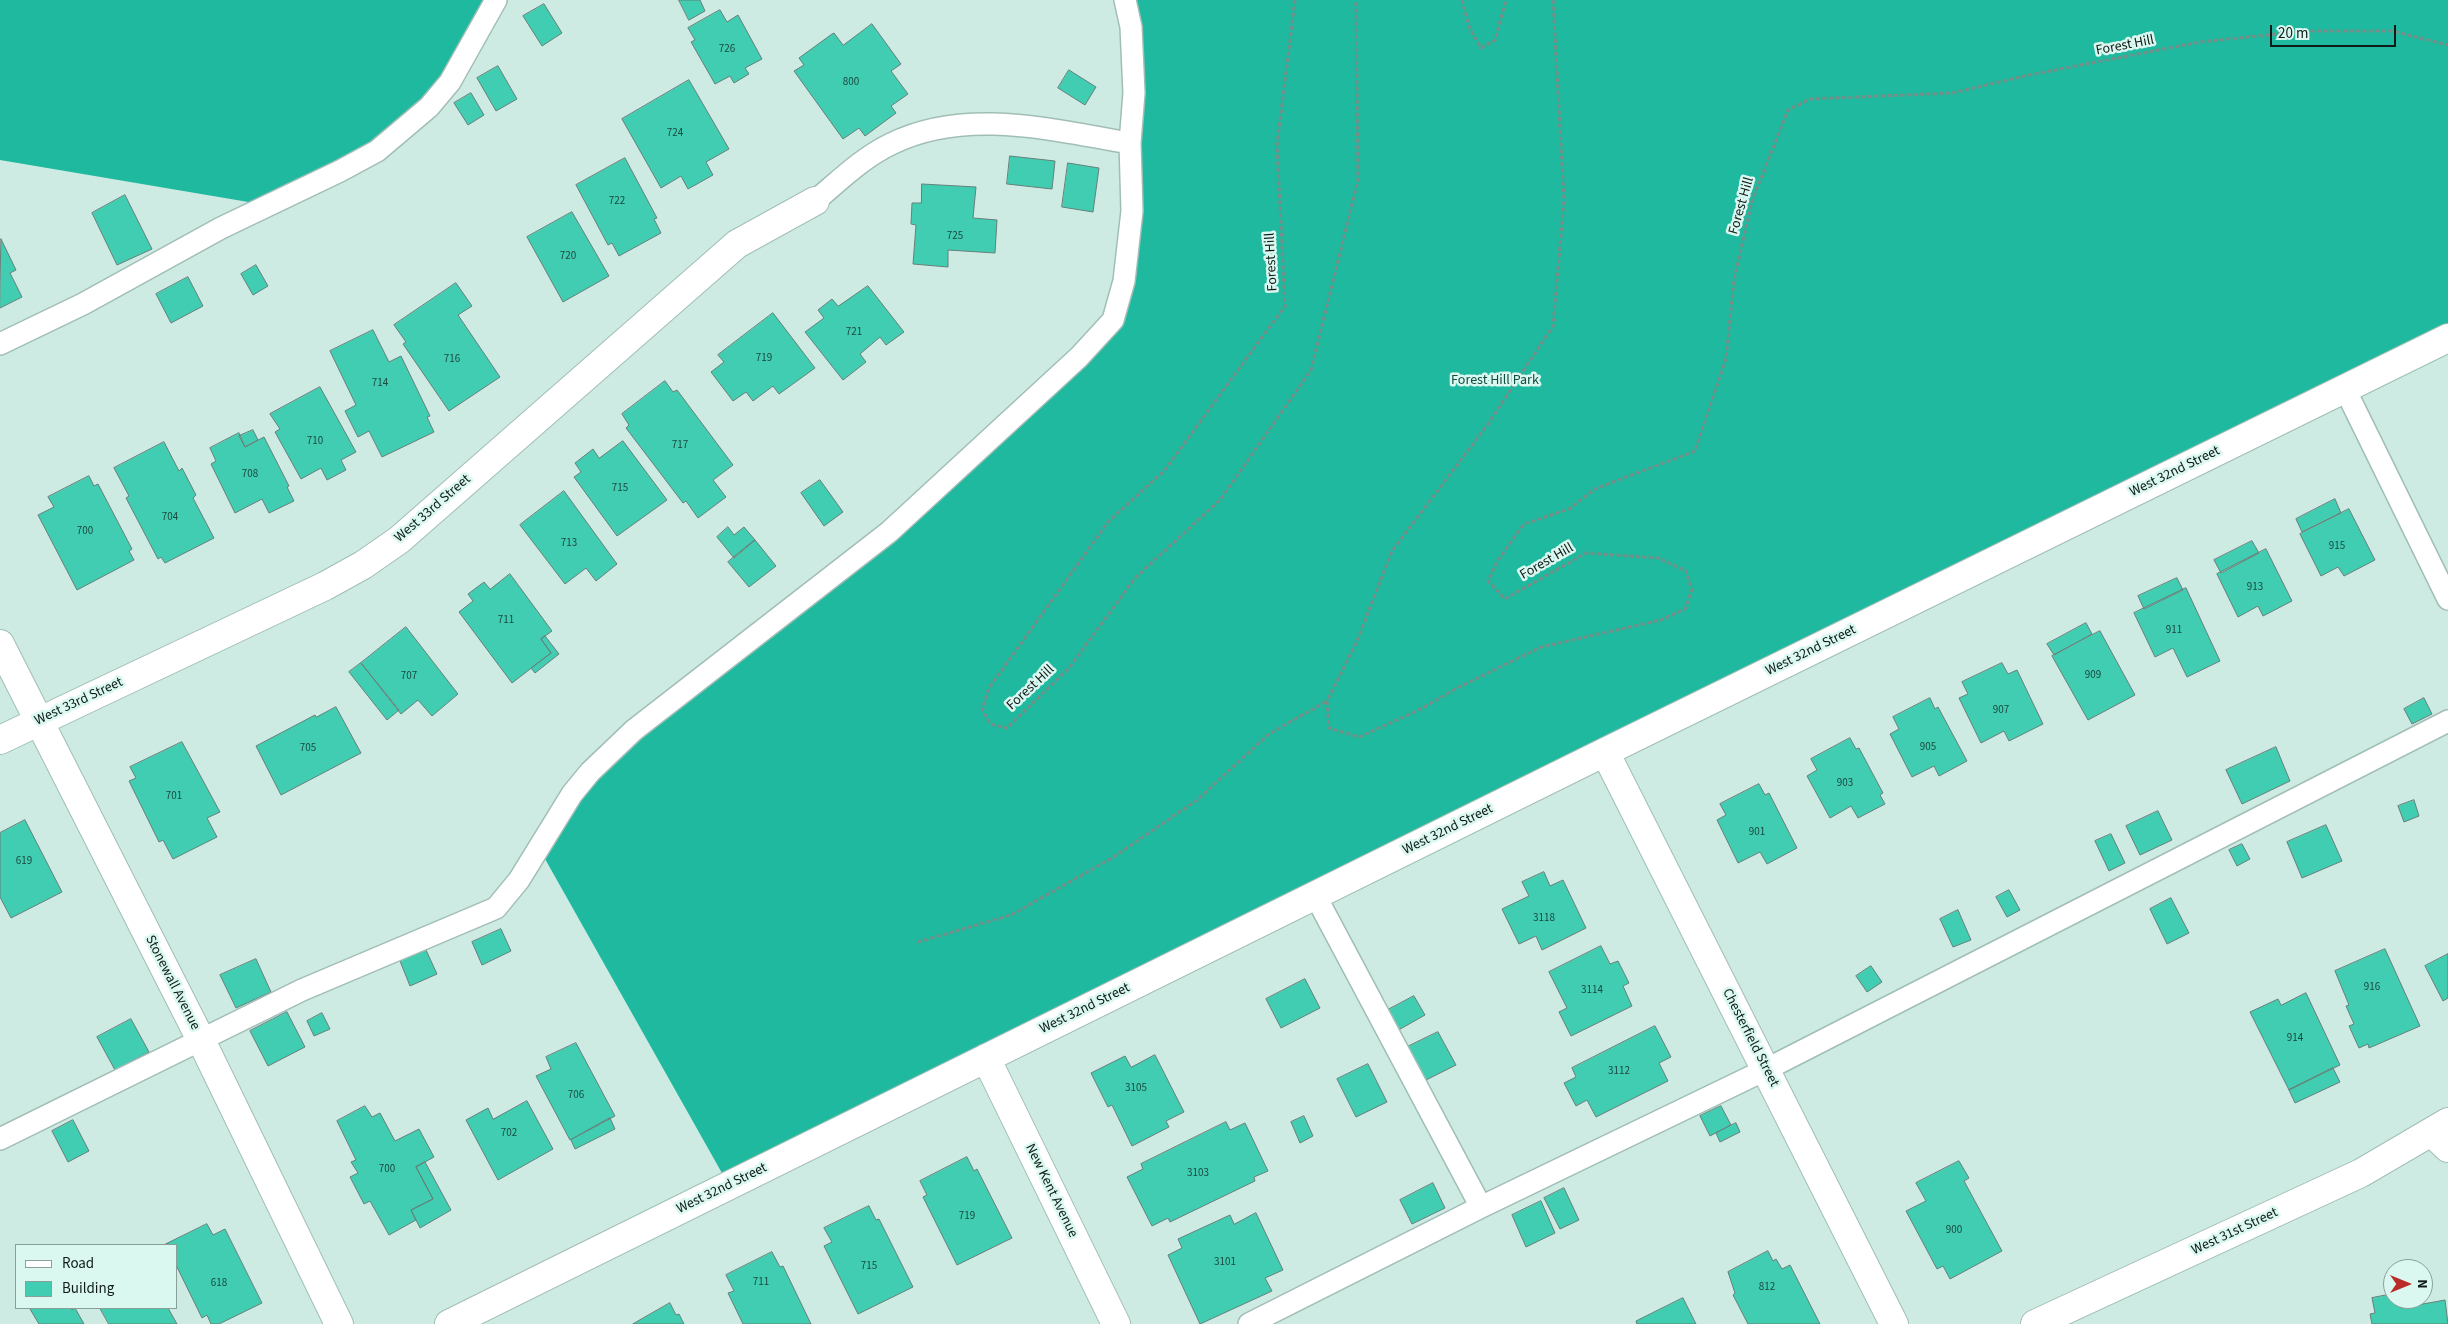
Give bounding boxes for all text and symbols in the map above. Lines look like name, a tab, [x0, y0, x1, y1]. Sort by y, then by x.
scale bar	[2273, 15, 2399, 47]
text: 20 m	[2278, 23, 2308, 44]
street label: Forest Hill	[2095, 32, 2155, 60]
house number: 726	[719, 43, 735, 57]
house number: 800	[843, 76, 859, 90]
house number: 724	[667, 127, 683, 141]
street label: Forest Hill	[1726, 175, 1758, 237]
house number: 722	[609, 195, 625, 209]
house number: 725	[947, 230, 963, 244]
street label: Forest Hill	[1262, 232, 1282, 292]
house number: 720	[560, 250, 576, 264]
house number: 721	[846, 326, 862, 340]
house number: 719	[756, 352, 772, 366]
house number: 716	[444, 353, 460, 367]
park label: Forest Hill Park	[1451, 373, 1539, 389]
house number: 714	[372, 377, 388, 391]
house number: 710	[307, 435, 323, 449]
house number: 717	[672, 439, 688, 453]
street label: West 32nd Street	[2127, 443, 2223, 501]
house number: 708	[242, 468, 258, 482]
street label: West 33rd Street	[392, 471, 474, 547]
house number: 715	[612, 482, 628, 496]
house number: 704	[162, 511, 178, 525]
house number: 700	[77, 525, 93, 539]
house number: 713	[561, 537, 577, 551]
street label: Forest Hill	[1517, 540, 1577, 584]
house number: 915	[2329, 540, 2345, 554]
house number: 913	[2247, 581, 2263, 595]
house number: 711	[498, 614, 514, 628]
street label: West 32nd Street	[1763, 622, 1859, 680]
house number: 911	[2166, 624, 2182, 638]
street label: Forest Hill	[1004, 662, 1058, 714]
house number: 909	[2085, 669, 2101, 683]
house number: 707	[401, 670, 417, 684]
street label: West 33rd Street	[32, 674, 126, 730]
house number: 907	[1993, 704, 2009, 718]
house number: 905	[1920, 741, 1936, 755]
house number: 705	[300, 742, 316, 756]
house number: 903	[1837, 777, 1853, 791]
house number: 701	[166, 790, 182, 804]
street label: West 32nd Street	[1400, 801, 1496, 859]
house number: 901	[1749, 826, 1765, 840]
house number: 619	[16, 855, 32, 869]
house number: 3118	[1533, 912, 1555, 926]
street label: Stonewall Avenue	[141, 933, 203, 1033]
street label: West 32nd Street	[1037, 980, 1133, 1038]
house number: 916	[2364, 981, 2380, 995]
house number: 3114	[1581, 984, 1603, 998]
street label: Chesterfield Street	[1718, 986, 1782, 1090]
house number: 914	[2287, 1032, 2303, 1046]
house number: 3112	[1608, 1065, 1630, 1079]
house number: 3105	[1125, 1082, 1147, 1096]
house number: 706	[568, 1089, 584, 1103]
house number: 702	[501, 1127, 517, 1141]
street label: New Kent Avenue	[1021, 1141, 1081, 1241]
street label: West 32nd Street	[674, 1160, 770, 1218]
house number: 700	[379, 1163, 395, 1177]
house number: 3103	[1187, 1167, 1209, 1181]
street label: West 31st Street	[2189, 1205, 2281, 1259]
house number: 719	[959, 1210, 975, 1224]
house number: 900	[1946, 1224, 1962, 1238]
legend	[15, 1244, 178, 1309]
text: Road	[62, 1253, 94, 1274]
house number: 3101	[1214, 1256, 1236, 1270]
north arrow	[2383, 1259, 2433, 1309]
house number: 715	[861, 1260, 877, 1274]
house number: 711	[753, 1276, 769, 1290]
house number: 618	[211, 1277, 227, 1291]
text: Building	[62, 1278, 114, 1299]
text: N	[2412, 1279, 2432, 1289]
house number: 812	[1759, 1281, 1775, 1295]

